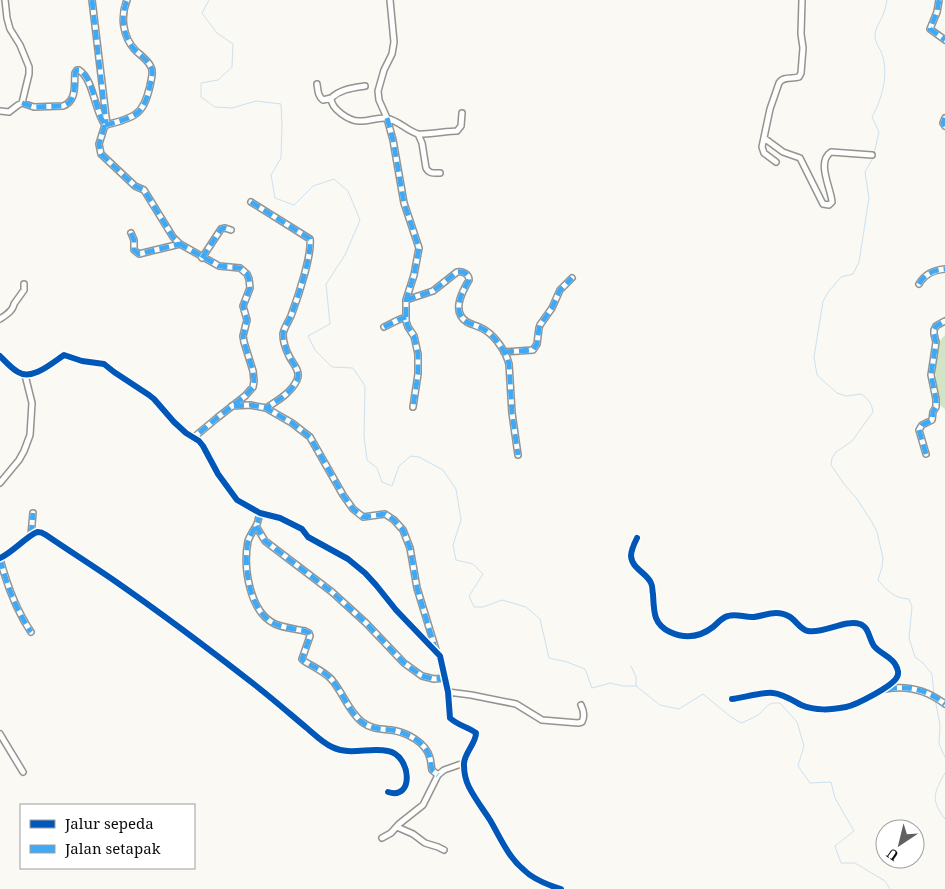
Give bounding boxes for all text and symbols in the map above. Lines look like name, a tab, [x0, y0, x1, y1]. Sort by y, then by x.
legend	[20, 804, 195, 869]
text: Jalur sepeda	[64, 813, 154, 833]
north arrow	[875, 819, 925, 869]
text: Jalan setapak	[64, 838, 161, 858]
text: U	[882, 844, 902, 866]

